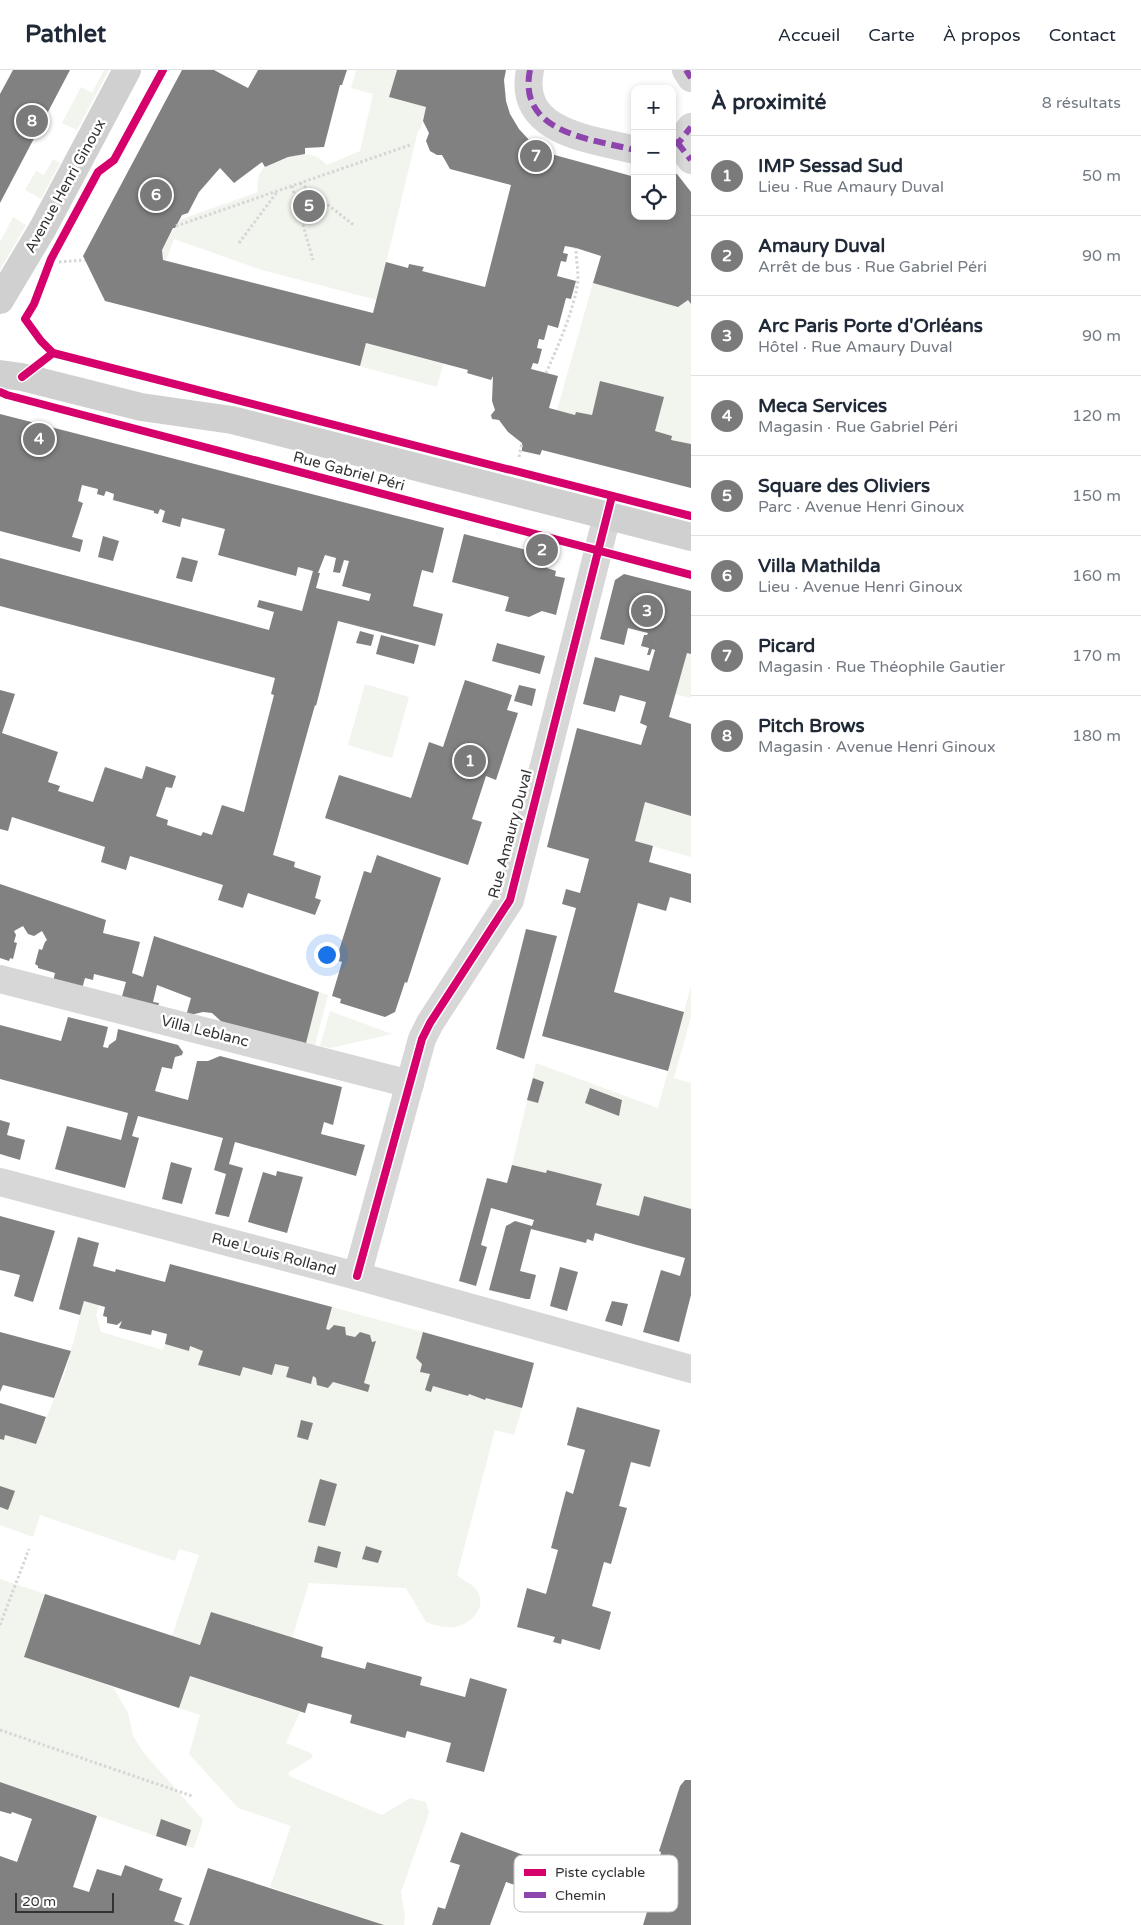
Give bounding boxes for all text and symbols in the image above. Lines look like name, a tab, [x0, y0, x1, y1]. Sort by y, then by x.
text: Pathlet	[25, 20, 106, 49]
text: Accueil	[778, 24, 840, 46]
text: Carte	[868, 24, 915, 46]
text: À propos	[943, 24, 1021, 46]
text: Contact	[1049, 24, 1116, 46]
map controls	[631, 85, 676, 220]
button: +	[631, 85, 676, 130]
text: À proximité	[711, 90, 826, 115]
text: 8 résultats	[1042, 93, 1121, 113]
pin: 8	[16, 102, 48, 140]
street label: Avenue Henri Ginoux	[21, 116, 109, 256]
button: −	[631, 130, 676, 175]
pin: 7	[520, 137, 552, 175]
text: IMP Sessad Sud	[758, 155, 903, 177]
text: 1	[722, 166, 732, 186]
text: 50 m	[1082, 166, 1121, 186]
button: locate	[631, 175, 676, 220]
pin: 6	[140, 176, 172, 214]
text: Lieu · Rue Amaury Duval	[758, 177, 944, 197]
pin: 5	[293, 187, 325, 225]
text: Amaury Duval	[758, 235, 885, 257]
text: 2	[722, 246, 732, 266]
text: 90 m	[1082, 246, 1121, 266]
text: Arrêt de bus · Rue Gabriel Péri	[758, 257, 987, 277]
text: Arc Paris Porte d'Orléans	[758, 315, 983, 337]
text: 3	[722, 326, 732, 346]
text: 90 m	[1082, 326, 1121, 346]
text: Hôtel · Rue Amaury Duval	[758, 337, 952, 357]
text: Meca Services	[758, 395, 887, 417]
text: 4	[722, 406, 732, 426]
text: 120 m	[1072, 406, 1121, 426]
text: Magasin · Rue Gabriel Péri	[758, 417, 958, 437]
pin: 4	[23, 420, 55, 458]
street label: Rue Gabriel Péri	[291, 447, 407, 495]
text: Square des Oliviers	[758, 475, 930, 497]
text: 5	[722, 486, 732, 506]
text: 150 m	[1072, 486, 1121, 506]
text: Parc · Avenue Henri Ginoux	[758, 497, 964, 517]
pin: 2	[526, 531, 558, 569]
text: Villa Mathilda	[758, 555, 881, 577]
text: 6	[722, 566, 732, 586]
text: 160 m	[1072, 566, 1121, 586]
text: Lieu · Avenue Henri Ginoux	[758, 577, 963, 597]
pin: 3	[631, 592, 663, 630]
text: Picard	[758, 635, 815, 657]
text: 7	[722, 646, 732, 666]
text: 170 m	[1072, 646, 1121, 666]
text: Magasin · Rue Théophile Gautier	[758, 657, 1005, 677]
text: Pitch Brows	[758, 715, 865, 737]
text: 8	[722, 726, 732, 746]
text: 180 m	[1072, 726, 1121, 746]
text: Magasin · Avenue Henri Ginoux	[758, 737, 996, 757]
pin: 1	[454, 742, 486, 780]
street label: Rue Amaury Duval	[484, 768, 536, 900]
your location	[314, 942, 340, 968]
street label: Villa Leblanc	[159, 1011, 251, 1051]
street label: Rue Louis Rolland	[210, 1229, 338, 1279]
legend	[514, 1855, 678, 1912]
text: Piste cyclable	[555, 1864, 645, 1881]
text: Chemin	[555, 1887, 606, 1904]
scale bar	[15, 1890, 114, 1913]
text: 20 m	[22, 1893, 56, 1910]

